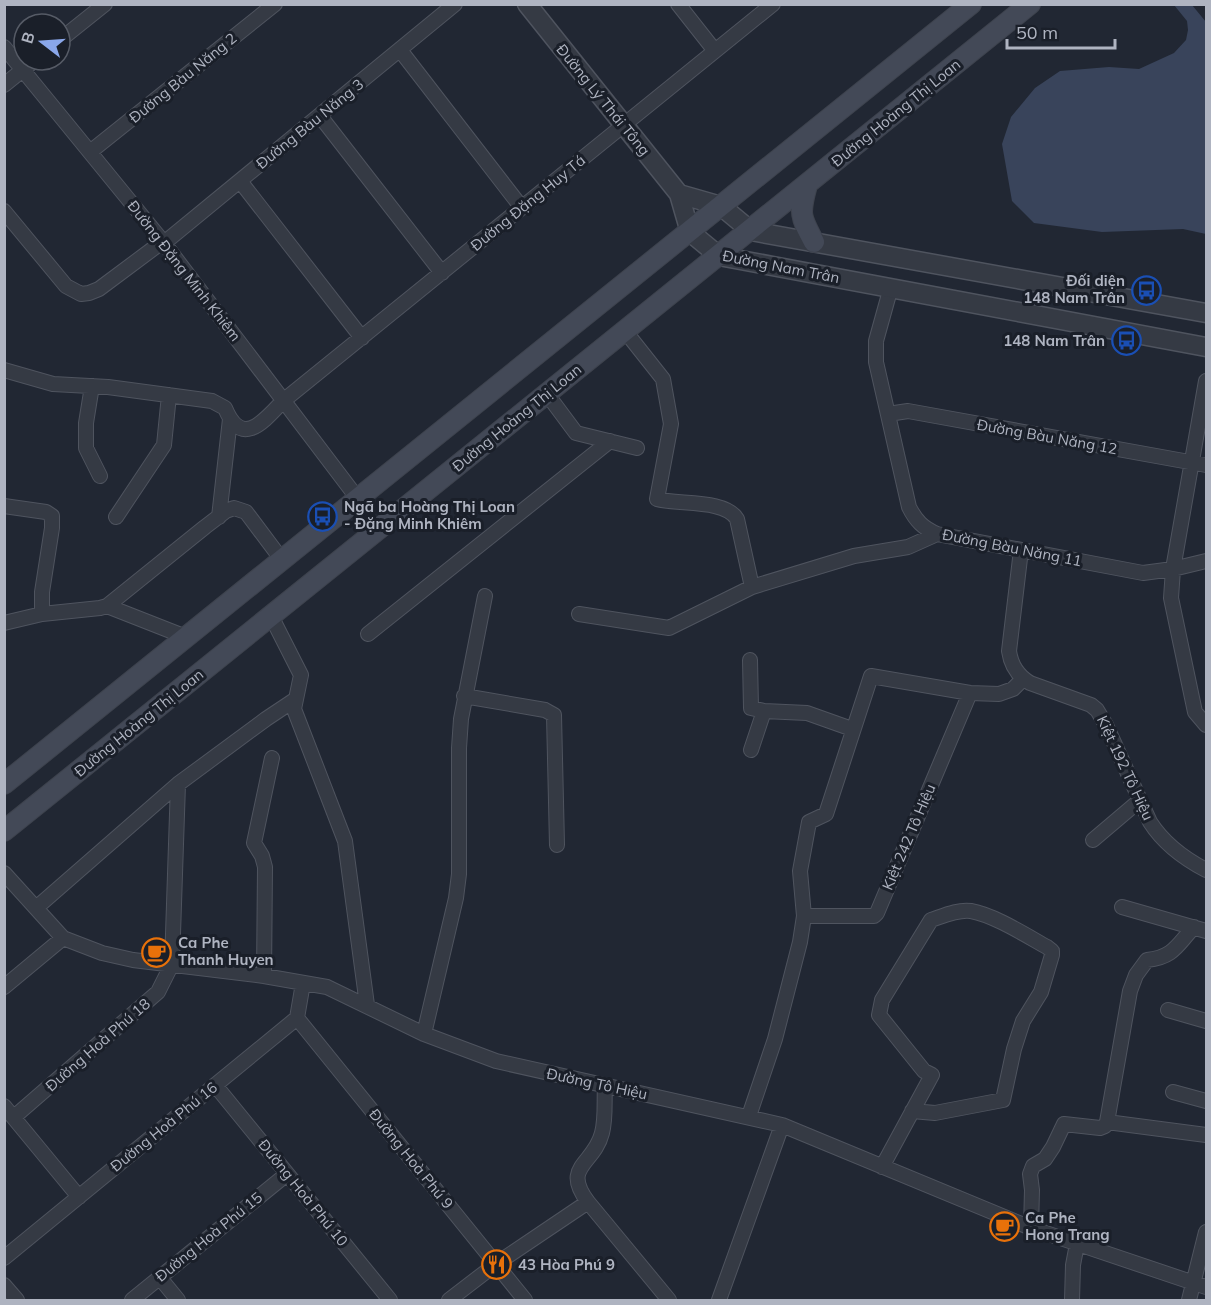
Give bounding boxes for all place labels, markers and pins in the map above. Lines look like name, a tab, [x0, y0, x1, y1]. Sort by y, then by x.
place label: Đối diện 148 Nam Trân	[1023, 271, 1125, 307]
bus stop icon: Đối diện 148 Nam Trân	[1130, 274, 1162, 306]
bus stop icon: 148 Nam Trân	[1110, 325, 1142, 357]
place label: 148 Nam Trân	[1003, 331, 1105, 350]
place label: Ngã ba Hoàng Thị Loan - Đặng Minh Khiêm	[344, 497, 515, 533]
bus stop icon: Ngã ba Hoàng Thị Loan - Đặng Minh Khiêm	[307, 500, 339, 532]
place label: Ca Phe Thanh Huyen	[178, 933, 274, 969]
cafe icon: Ca Phe Thanh Huyen	[141, 936, 173, 968]
place label: Ca Phe Hong Trang	[1025, 1208, 1110, 1244]
cafe icon: Ca Phe Hong Trang	[988, 1211, 1020, 1243]
restaurant icon: 43 Hòa Phú 9	[481, 1249, 513, 1281]
place label: 43 Hòa Phú 9	[518, 1255, 615, 1274]

